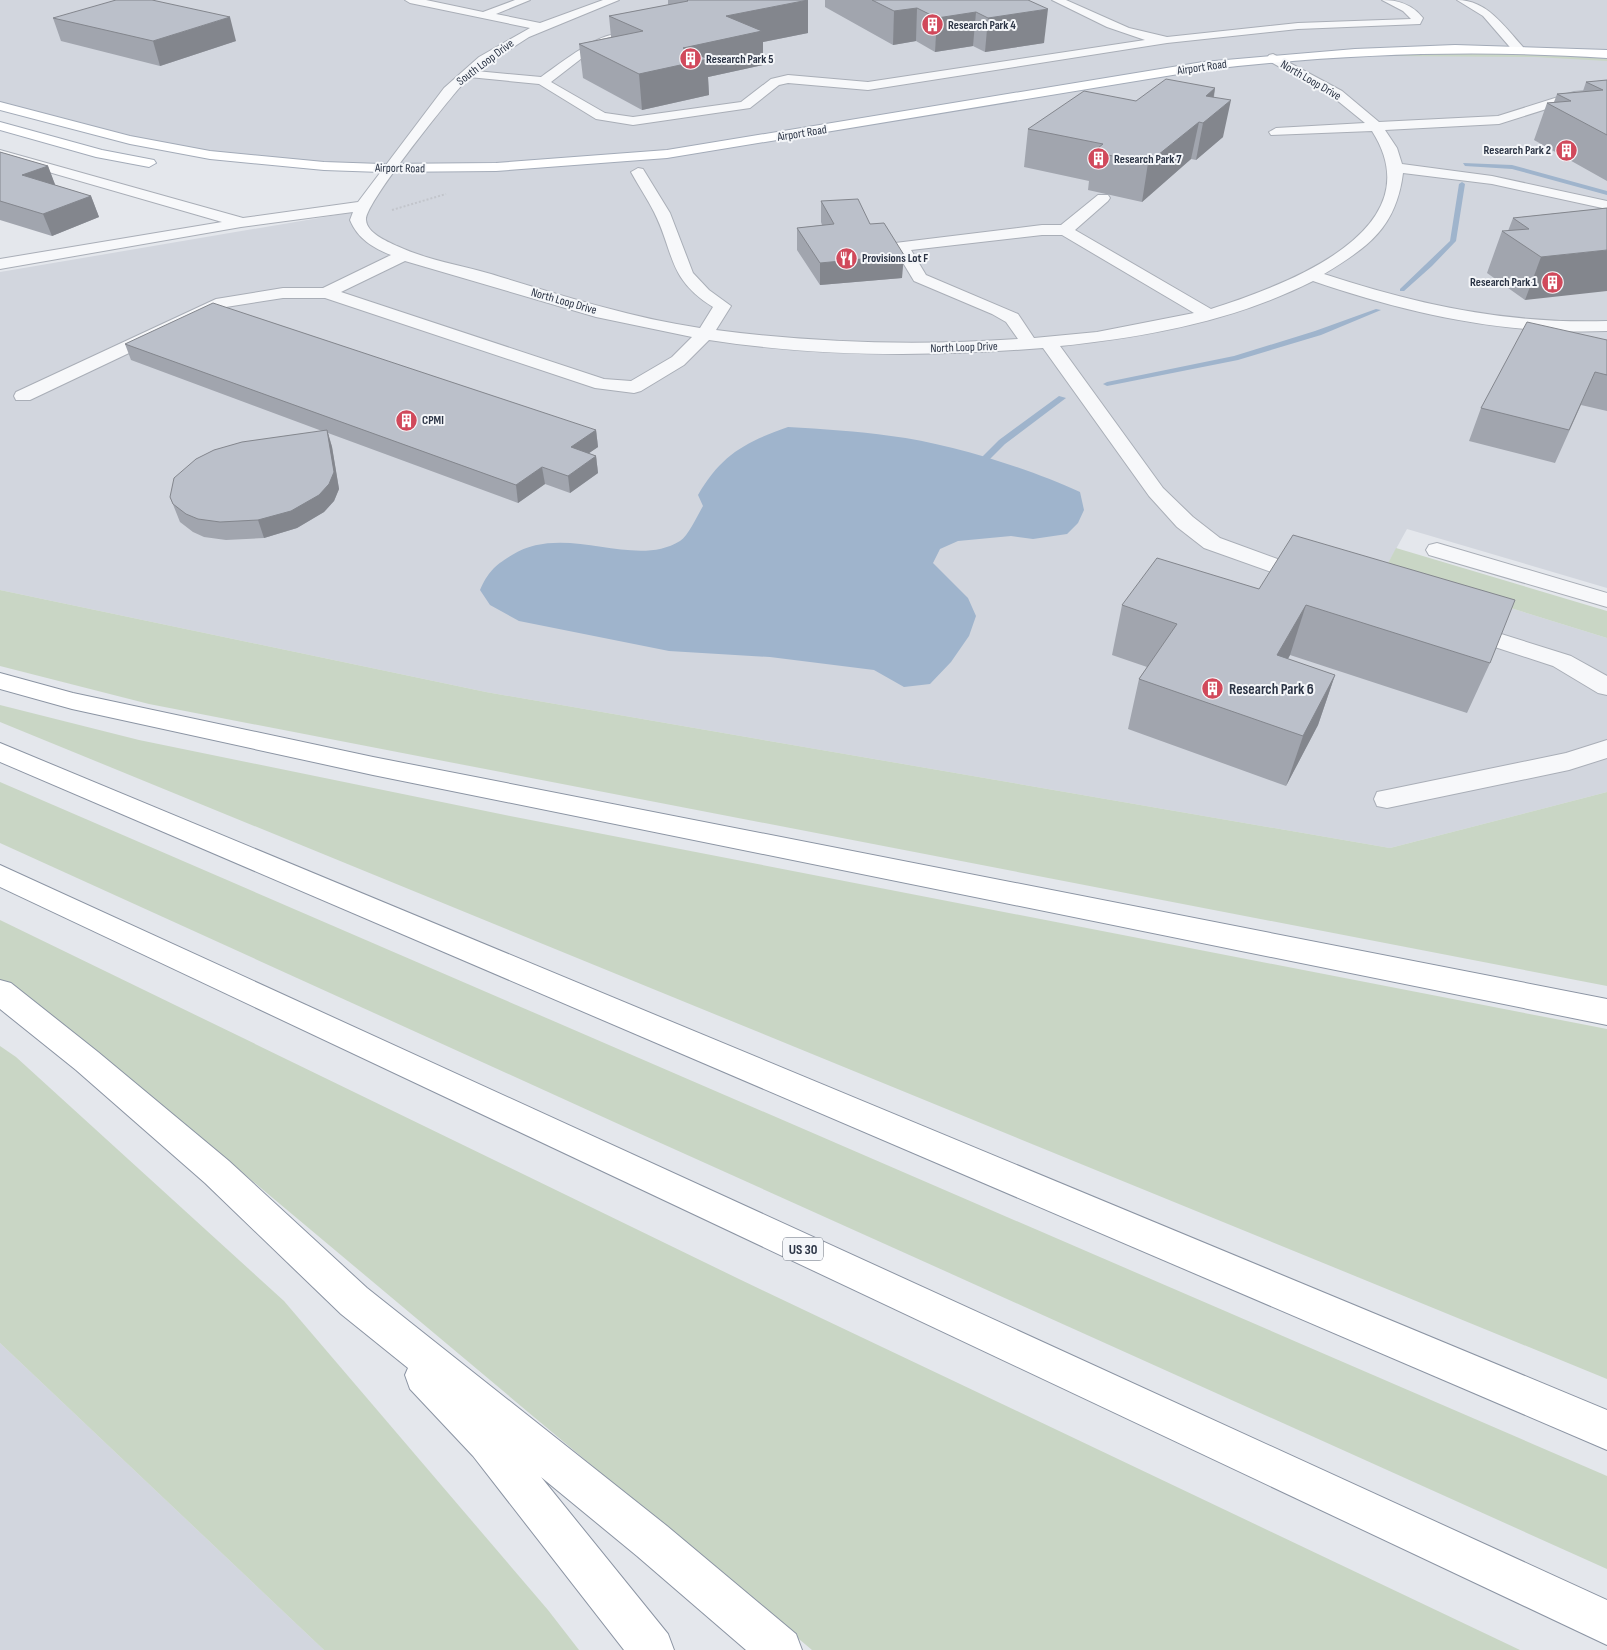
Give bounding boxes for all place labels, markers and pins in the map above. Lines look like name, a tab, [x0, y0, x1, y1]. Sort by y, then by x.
building icon: Research Park 4	[920, 13, 944, 37]
place label: Research Park 4	[948, 18, 1016, 33]
building icon: Research Park 5	[678, 47, 702, 71]
place label: Research Park 5	[706, 52, 774, 67]
building icon: Research Park 2	[1555, 138, 1579, 162]
place label: Research Park 2	[1484, 143, 1551, 158]
building icon: Research Park 7	[1086, 147, 1110, 171]
place label: Research Park 7	[1114, 152, 1182, 167]
restaurant icon: Provisions Lot F	[834, 246, 858, 270]
place label: Provisions Lot F	[862, 251, 928, 266]
building icon: Research Park 1	[1541, 270, 1565, 294]
place label: Research Park 1	[1470, 275, 1537, 290]
building icon: CPMI	[394, 408, 418, 432]
place label: CPMI	[422, 413, 444, 428]
building icon: Research Park 6	[1201, 677, 1225, 701]
place label: Research Park 6	[1229, 680, 1314, 699]

